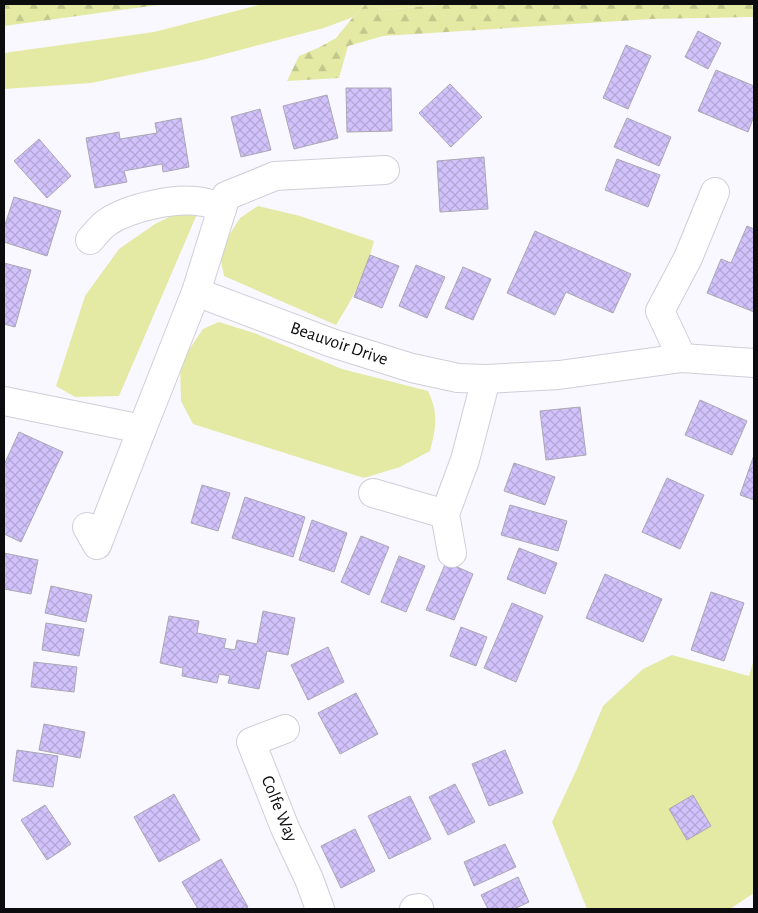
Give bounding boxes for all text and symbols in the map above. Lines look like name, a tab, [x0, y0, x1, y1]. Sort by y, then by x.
street label: Beauvoir Drive	[288, 319, 390, 369]
street label: Colfe Way	[258, 773, 300, 845]

